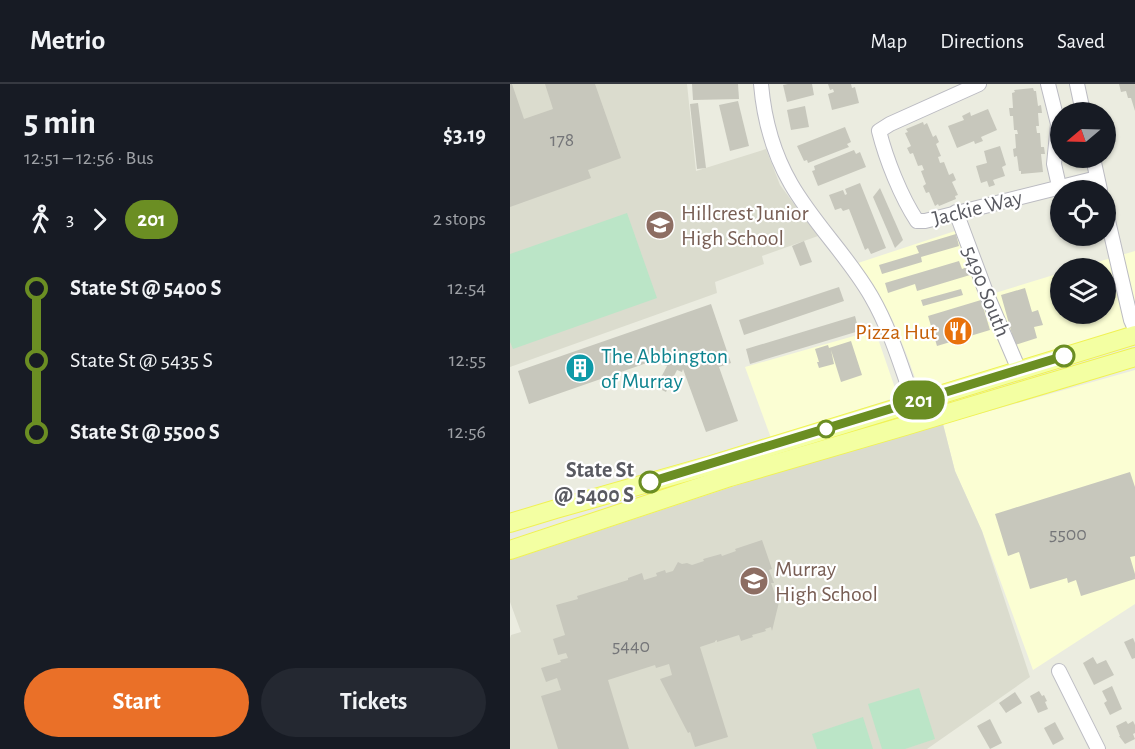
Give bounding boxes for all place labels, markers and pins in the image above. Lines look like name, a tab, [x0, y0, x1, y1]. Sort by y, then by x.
place label: Hillcrest Junior High School	[681, 202, 809, 249]
school or university icon: Hillcrest Junior High School	[644, 209, 676, 241]
restaurant icon: Pizza Hut	[942, 315, 974, 347]
place label: Pizza Hut	[855, 321, 937, 343]
place label: The Abbington of Murray	[601, 345, 728, 392]
unlabelled marker	[1053, 345, 1075, 367]
building icon: The Abbington of Murray	[564, 352, 596, 384]
unlabelled marker	[817, 420, 835, 438]
place label: State St @ 5400 S	[554, 459, 635, 506]
marker: State St @ 5400 S	[639, 471, 661, 493]
place label: Murray High School	[775, 558, 878, 605]
school or university icon: Murray High School	[738, 565, 770, 597]

